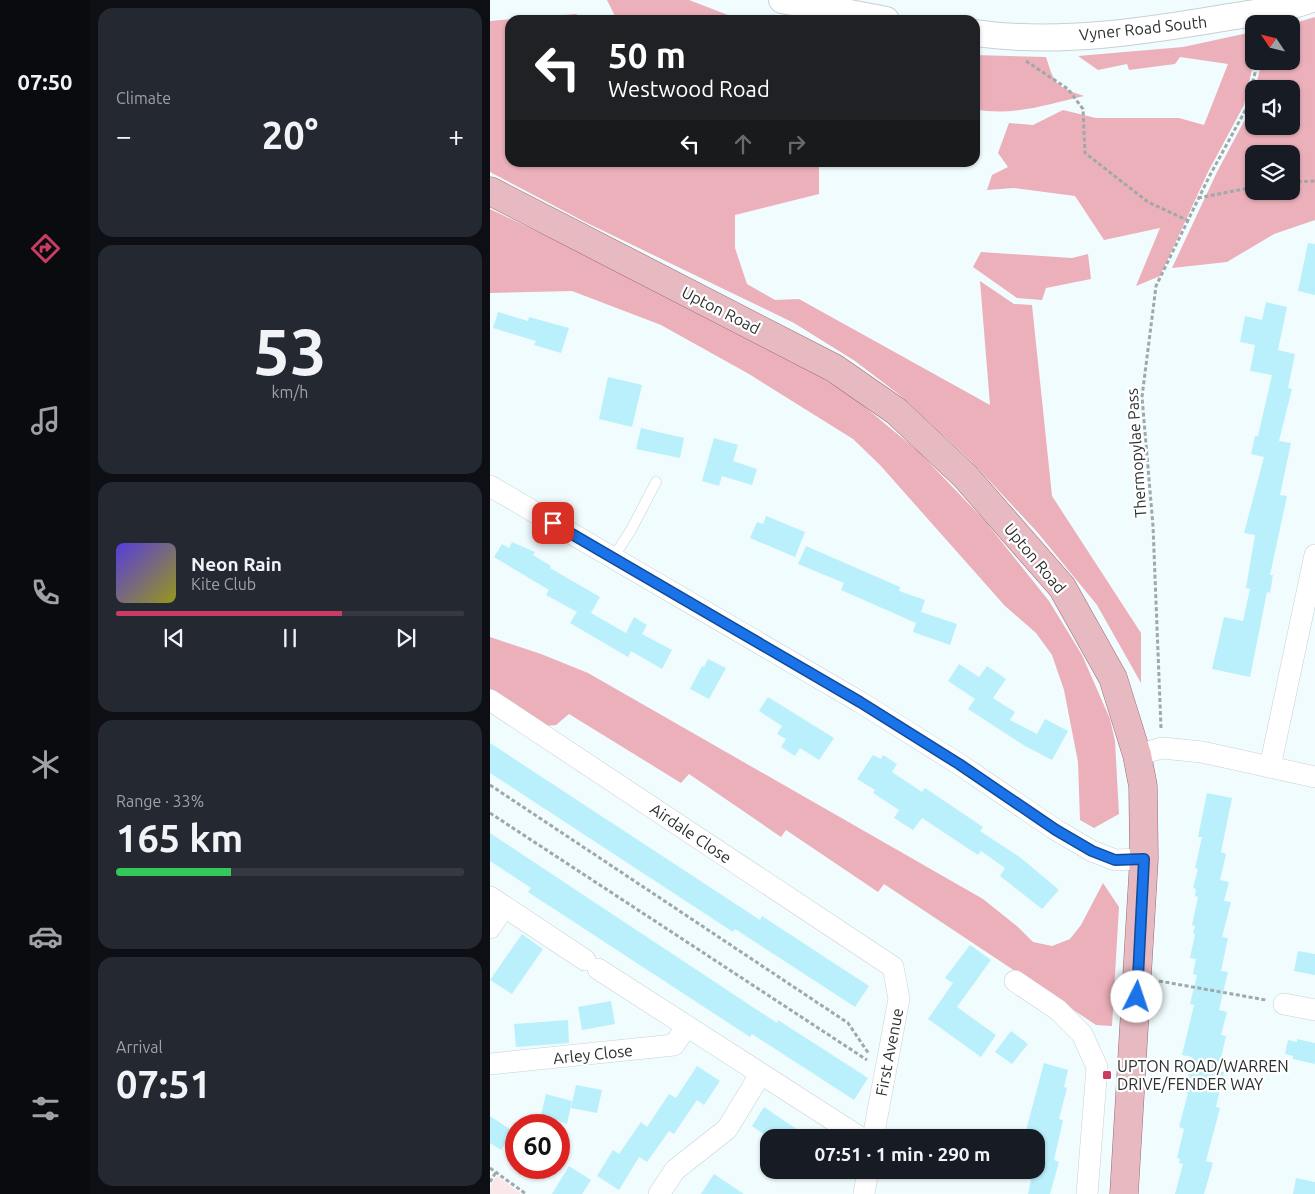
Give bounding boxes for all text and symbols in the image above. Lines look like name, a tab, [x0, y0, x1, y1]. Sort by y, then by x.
street label: Vyner Road South	[1078, 12, 1208, 44]
north arrow	[1245, 15, 1300, 70]
map controls	[1245, 15, 1300, 200]
icon: left	[525, 35, 590, 100]
text: 50 m	[608, 35, 686, 75]
text: 07:50	[17, 69, 73, 94]
text: Westwood Road	[608, 76, 770, 101]
button: sound	[1245, 80, 1300, 135]
text: Climate	[116, 89, 171, 107]
text: 20°	[262, 114, 318, 156]
text: −	[116, 120, 132, 151]
text: +	[448, 120, 464, 151]
icon: left	[676, 130, 704, 158]
icon: ahead	[729, 130, 757, 158]
icon: right	[782, 130, 810, 158]
button: layers	[1245, 145, 1300, 200]
icon: directions	[28, 231, 63, 266]
street label: Upton Road	[679, 283, 763, 337]
text: 53	[253, 314, 327, 387]
text: km/h	[272, 383, 308, 401]
street label: Thermopylae Pass	[1122, 388, 1149, 518]
icon: music	[28, 403, 63, 438]
pin	[532, 502, 574, 544]
icon: arrive	[539, 509, 567, 537]
street label: Upton Road	[1001, 519, 1069, 597]
text: Neon Rain	[191, 553, 282, 575]
icon: phone	[28, 575, 63, 610]
text: Kite Club	[191, 575, 256, 593]
icon: previous	[160, 624, 188, 652]
icon: pause	[276, 624, 304, 652]
icon: next	[392, 624, 420, 652]
icon: climate	[28, 747, 63, 782]
text: Range · 33%	[116, 792, 204, 810]
street label: Airdale Close	[647, 799, 735, 867]
text: 165 km	[116, 817, 243, 859]
icon: car	[28, 919, 63, 954]
position arrow	[1110, 970, 1162, 1022]
street label: First Avenue	[872, 1007, 906, 1097]
text: Arrival	[116, 1038, 163, 1056]
street label: Arley Close	[552, 1041, 634, 1067]
place label: UPTON ROAD/WARREN DRIVE/FENDER WAY	[1117, 1057, 1289, 1093]
text: 07:51	[116, 1063, 211, 1105]
marker: UPTON ROAD/WARREN DRIVE/FENDER WAY	[1101, 1069, 1113, 1081]
icon: filters	[28, 1091, 63, 1126]
speed limit sign: 60	[505, 1114, 570, 1179]
text: 07:51 · 1 min · 290 m	[815, 1143, 990, 1165]

